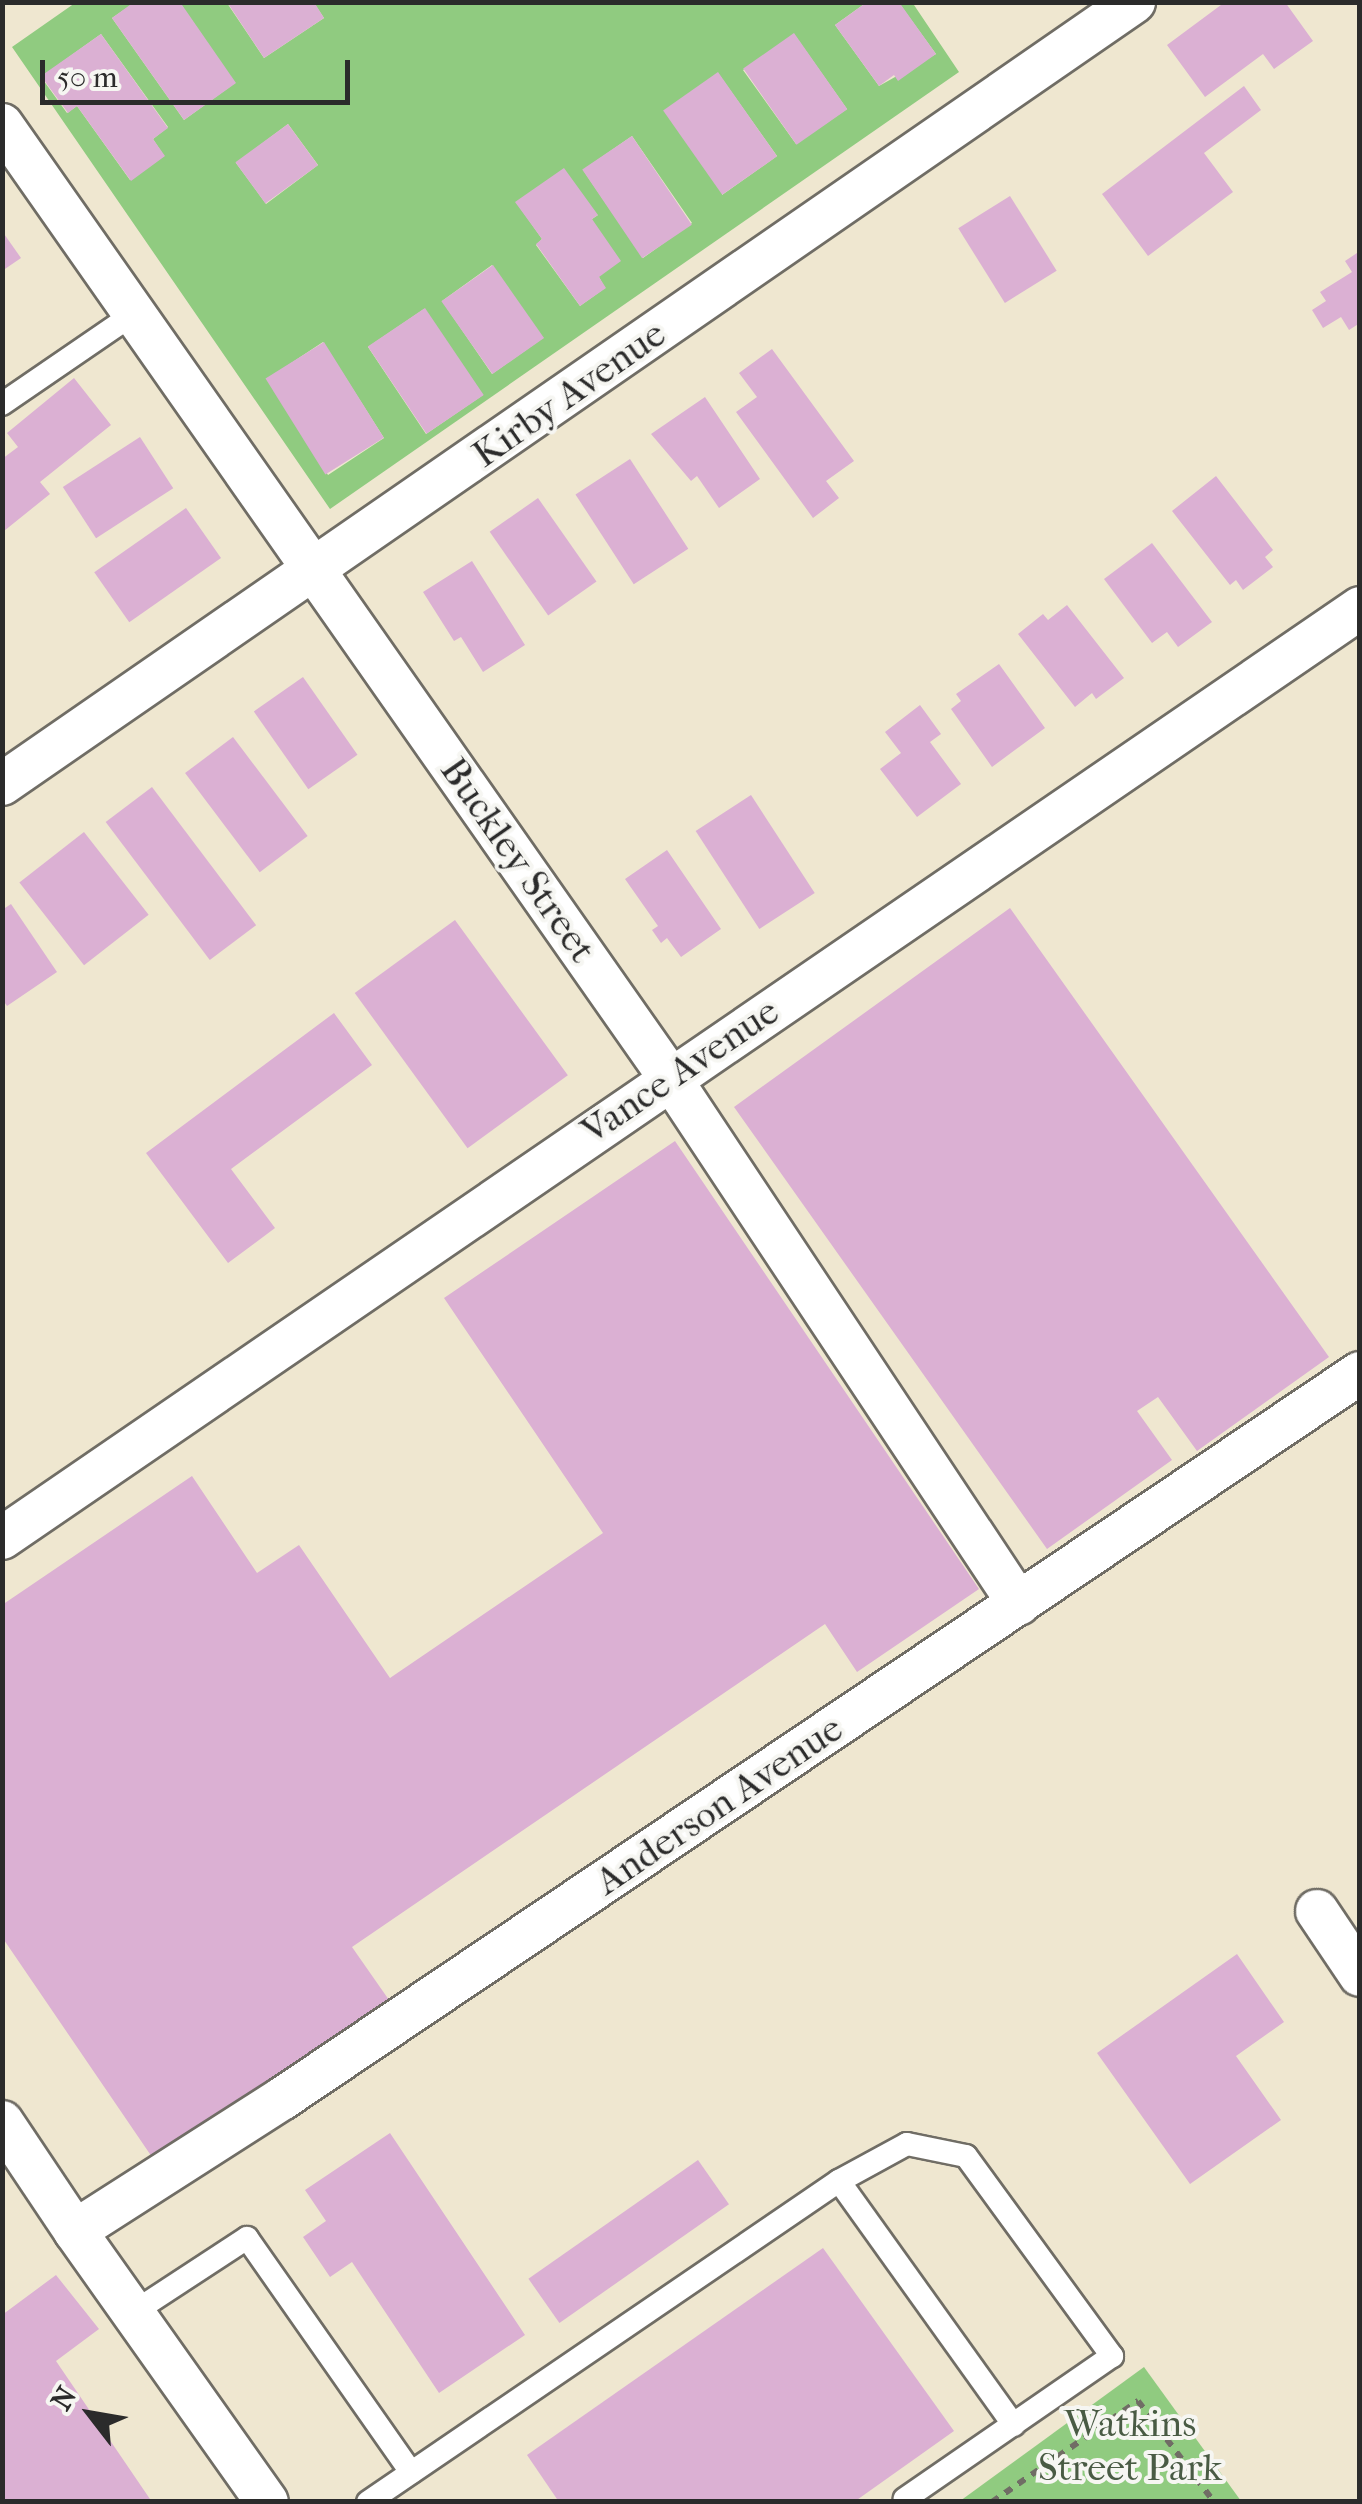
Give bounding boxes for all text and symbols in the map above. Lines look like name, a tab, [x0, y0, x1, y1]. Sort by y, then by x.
scale bar	[45, 40, 355, 102]
text: 50 m	[57, 60, 118, 95]
street label: Kirby Avenue	[464, 311, 674, 477]
street label: Buckley Street	[431, 749, 605, 971]
street label: Vance Avenue	[573, 988, 787, 1154]
street label: Anderson Avenue	[587, 1706, 851, 1904]
north arrow	[40, 2364, 140, 2464]
text: N	[44, 2381, 83, 2416]
park label: Watkins Street Park	[1038, 2401, 1222, 2490]

